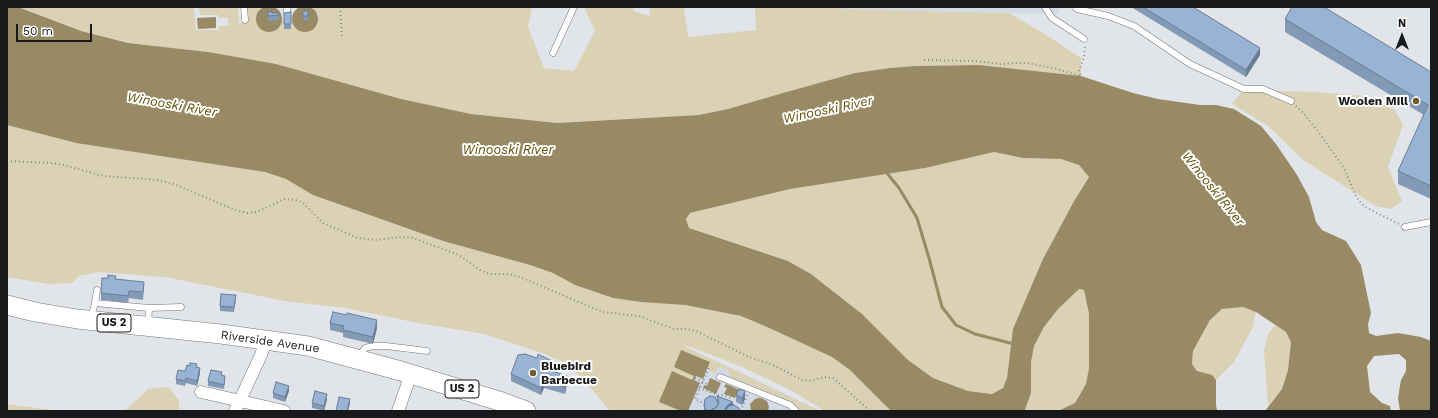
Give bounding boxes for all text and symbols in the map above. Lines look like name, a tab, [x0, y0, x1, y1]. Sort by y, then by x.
scale bar	[18, 16, 94, 42]
north arrow	[1382, 16, 1422, 56]
text: N	[1398, 17, 1406, 30]
text: 50 m	[23, 24, 53, 38]
water label: Winooski River	[126, 89, 218, 121]
water label: Winooski River	[782, 93, 874, 127]
place label: Woolen Mill	[1338, 94, 1408, 108]
marker: Woolen Mill	[1411, 96, 1421, 106]
water label: Winooski River	[463, 142, 553, 158]
water label: Winooski River	[1178, 149, 1248, 229]
road number: US 2	[97, 314, 131, 332]
street label: Riverside Avenue	[220, 328, 320, 356]
place label: Bluebird Barbecue	[541, 359, 597, 387]
marker: Bluebird Barbecue	[528, 368, 538, 378]
road number: US 2	[445, 380, 479, 398]

